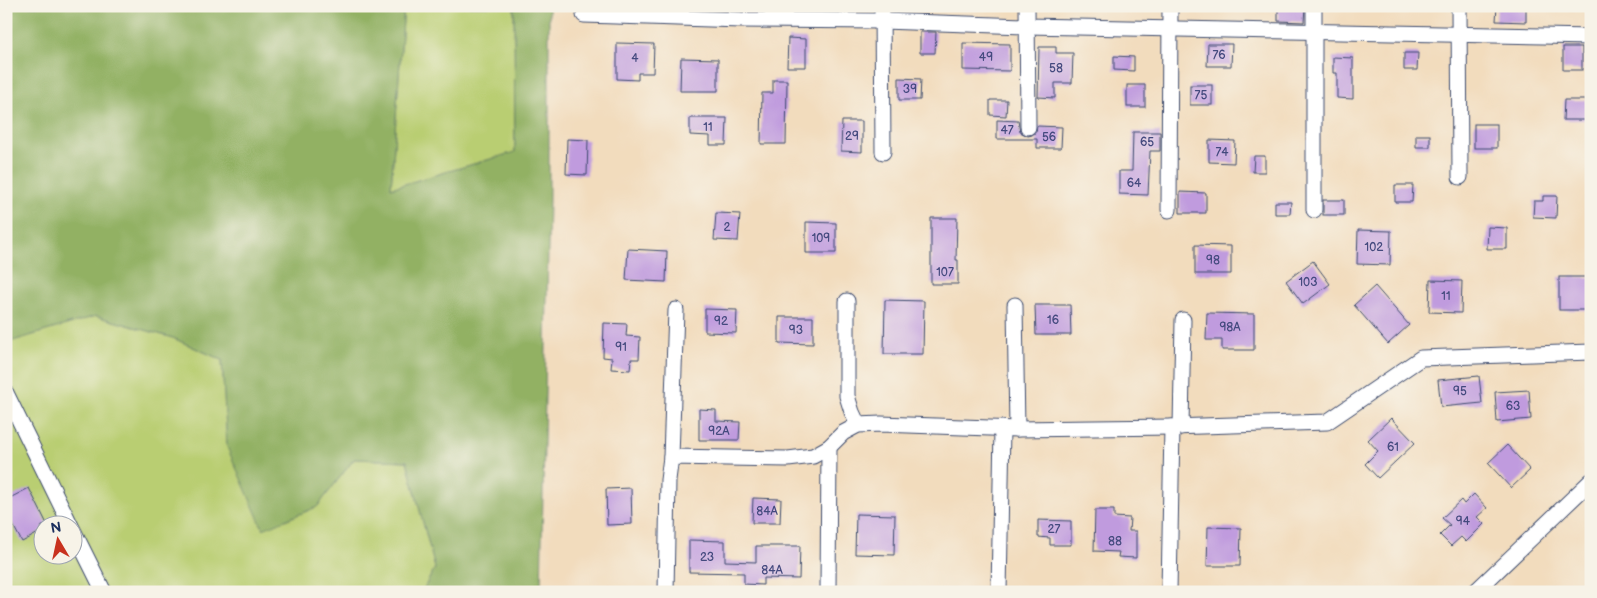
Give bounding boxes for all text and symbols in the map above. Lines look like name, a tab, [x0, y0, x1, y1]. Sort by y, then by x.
house number: 76	[1212, 48, 1226, 63]
house number: 49	[979, 50, 993, 65]
house number: 4	[631, 51, 639, 66]
house number: 58	[1049, 61, 1063, 76]
house number: 39	[903, 82, 917, 97]
house number: 75	[1195, 88, 1208, 103]
house number: 11	[703, 120, 713, 135]
house number: 47	[1000, 123, 1014, 138]
house number: 29	[845, 129, 859, 144]
house number: 56	[1042, 130, 1056, 145]
house number: 65	[1140, 135, 1154, 150]
house number: 74	[1215, 145, 1229, 160]
house number: 64	[1127, 176, 1142, 191]
house number: 2	[723, 220, 731, 235]
house number: 109	[812, 231, 830, 246]
house number: 102	[1365, 240, 1383, 255]
house number: 98	[1206, 253, 1220, 268]
house number: 107	[936, 265, 954, 280]
house number: 103	[1298, 275, 1318, 290]
house number: 11	[1441, 289, 1451, 304]
house number: 16	[1047, 313, 1059, 328]
house number: 92	[714, 314, 728, 329]
house number: 98А	[1219, 320, 1241, 335]
house number: 93	[789, 323, 803, 338]
house number: 91	[615, 340, 627, 355]
house number: 95	[1453, 384, 1467, 399]
house number: 63	[1506, 399, 1520, 414]
house number: 92А	[708, 424, 730, 439]
house number: 61	[1387, 440, 1399, 455]
house number: 84А	[756, 504, 779, 519]
house number: 94	[1456, 514, 1471, 529]
north arrow	[32, 516, 82, 566]
text: N	[50, 518, 63, 537]
house number: 27	[1048, 522, 1061, 537]
house number: 88	[1108, 534, 1122, 549]
house number: 23	[700, 550, 714, 565]
house number: 84А	[761, 563, 784, 578]

